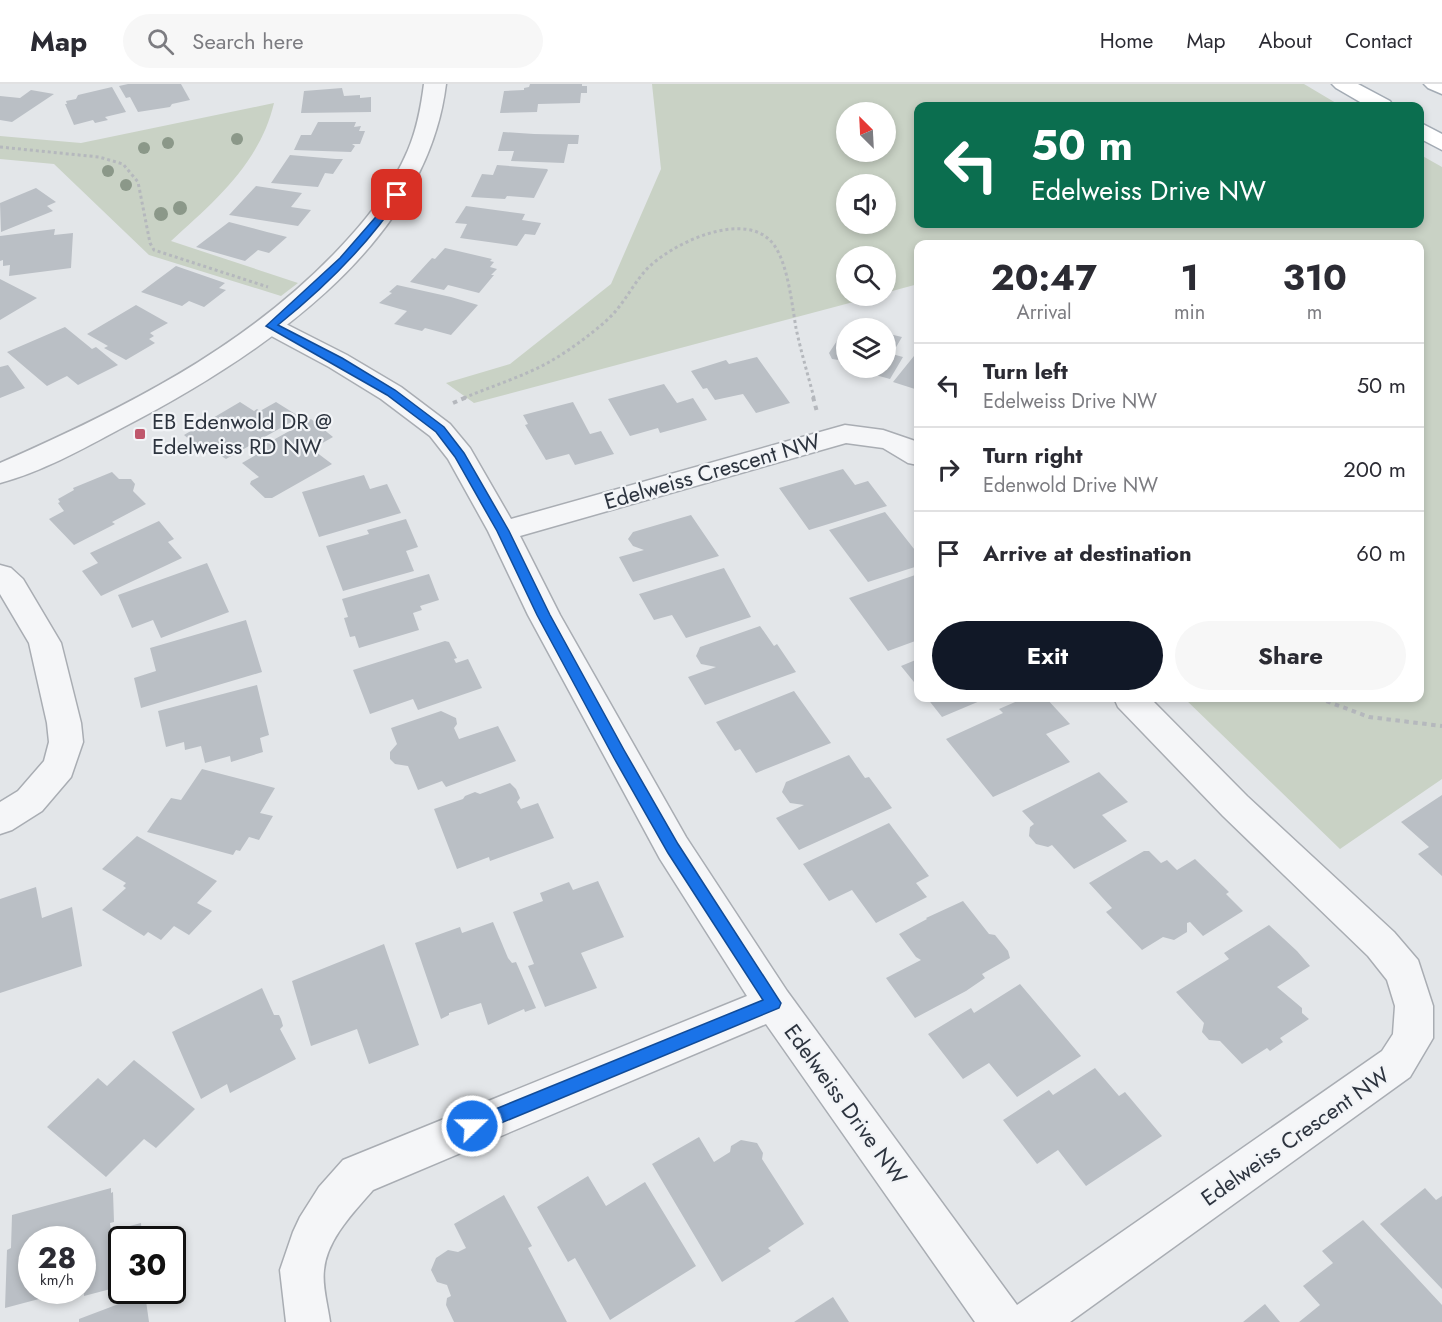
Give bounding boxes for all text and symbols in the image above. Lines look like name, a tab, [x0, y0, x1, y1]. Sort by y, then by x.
search box	[123, 14, 543, 68]
text: Map	[30, 21, 87, 62]
icon: search	[144, 25, 177, 58]
text: Search here	[192, 25, 304, 57]
text: Home	[1100, 26, 1153, 56]
text: Map	[1186, 26, 1226, 56]
text: About	[1259, 26, 1312, 56]
text: Contact	[1345, 26, 1412, 56]
north arrow	[836, 102, 896, 162]
map controls	[836, 102, 896, 378]
text: 50 m	[1031, 115, 1133, 176]
icon: left	[932, 126, 1010, 204]
pin	[371, 169, 422, 220]
text: Edelweiss Drive NW	[1031, 171, 1266, 210]
button: sound	[836, 174, 896, 234]
icon: arrive	[380, 178, 413, 211]
button: search	[836, 246, 896, 306]
text: 20:47	[991, 251, 1097, 303]
text: 1	[1181, 251, 1199, 303]
text: 310	[1282, 251, 1347, 303]
text: Arrival	[1016, 298, 1072, 327]
text: min	[1174, 298, 1205, 327]
text: m	[1307, 298, 1322, 327]
button: layers	[836, 318, 896, 378]
text: Turn left	[983, 355, 1068, 387]
icon: left	[932, 369, 965, 402]
text: 50 m	[1357, 369, 1406, 401]
text: Edelweiss Drive NW	[983, 387, 1157, 416]
place label: EB Edenwold DR @ Edelweiss RD NW	[152, 405, 332, 462]
street label: Edelweiss Crescent NW	[600, 425, 824, 517]
marker: EB Edenwold DR @ Edelweiss RD NW	[133, 427, 147, 441]
text: Turn right	[983, 439, 1083, 471]
icon: right	[932, 453, 965, 486]
text: 200 m	[1343, 453, 1406, 485]
text: Edenwold Drive NW	[983, 471, 1158, 500]
icon: arrive	[932, 537, 965, 570]
text: Arrive at destination	[983, 537, 1192, 569]
text: 60 m	[1356, 537, 1406, 569]
button: Exit	[932, 621, 1163, 690]
button: Share	[1175, 621, 1406, 690]
street label: Edelweiss Drive NW	[777, 1017, 915, 1191]
street label: Edelweiss Crescent NW	[1194, 1059, 1396, 1213]
position arrow	[440, 1094, 504, 1158]
speed limit sign: 30	[108, 1226, 186, 1304]
text: 28	[38, 1236, 76, 1279]
text: km/h	[40, 1269, 74, 1291]

